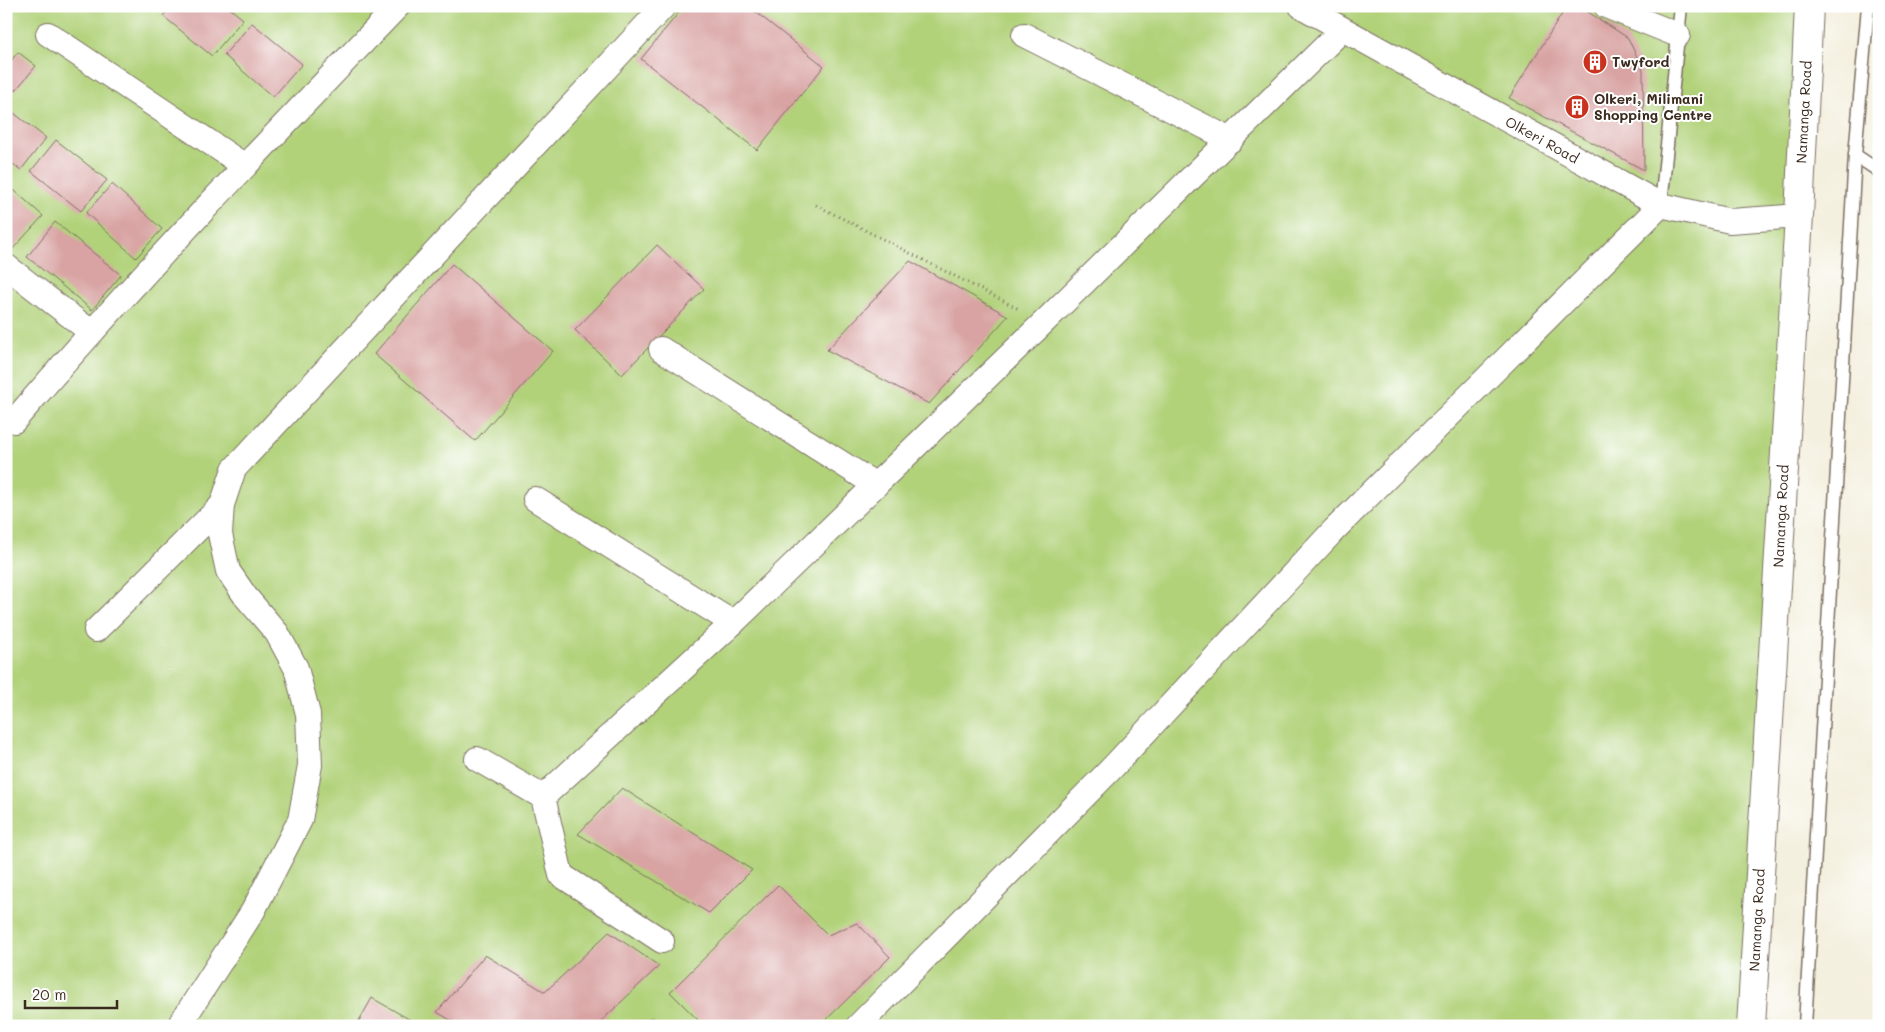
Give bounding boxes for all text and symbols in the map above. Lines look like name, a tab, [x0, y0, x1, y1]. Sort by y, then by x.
building icon: Twyford	[1582, 49, 1608, 75]
place label: Twyford	[1612, 52, 1669, 71]
street label: Namanga Road	[1791, 60, 1816, 164]
place label: Olkeri, Milimani Shopping Centre	[1594, 89, 1712, 124]
building icon: Olkeri, Milimani Shopping Centre	[1564, 94, 1590, 120]
street label: Olkeri Road	[1502, 112, 1583, 168]
street label: Namanga Road	[1768, 464, 1793, 568]
street label: Namanga Road	[1744, 868, 1769, 972]
scale bar	[25, 977, 118, 1009]
text: 20 m	[32, 984, 66, 1004]

